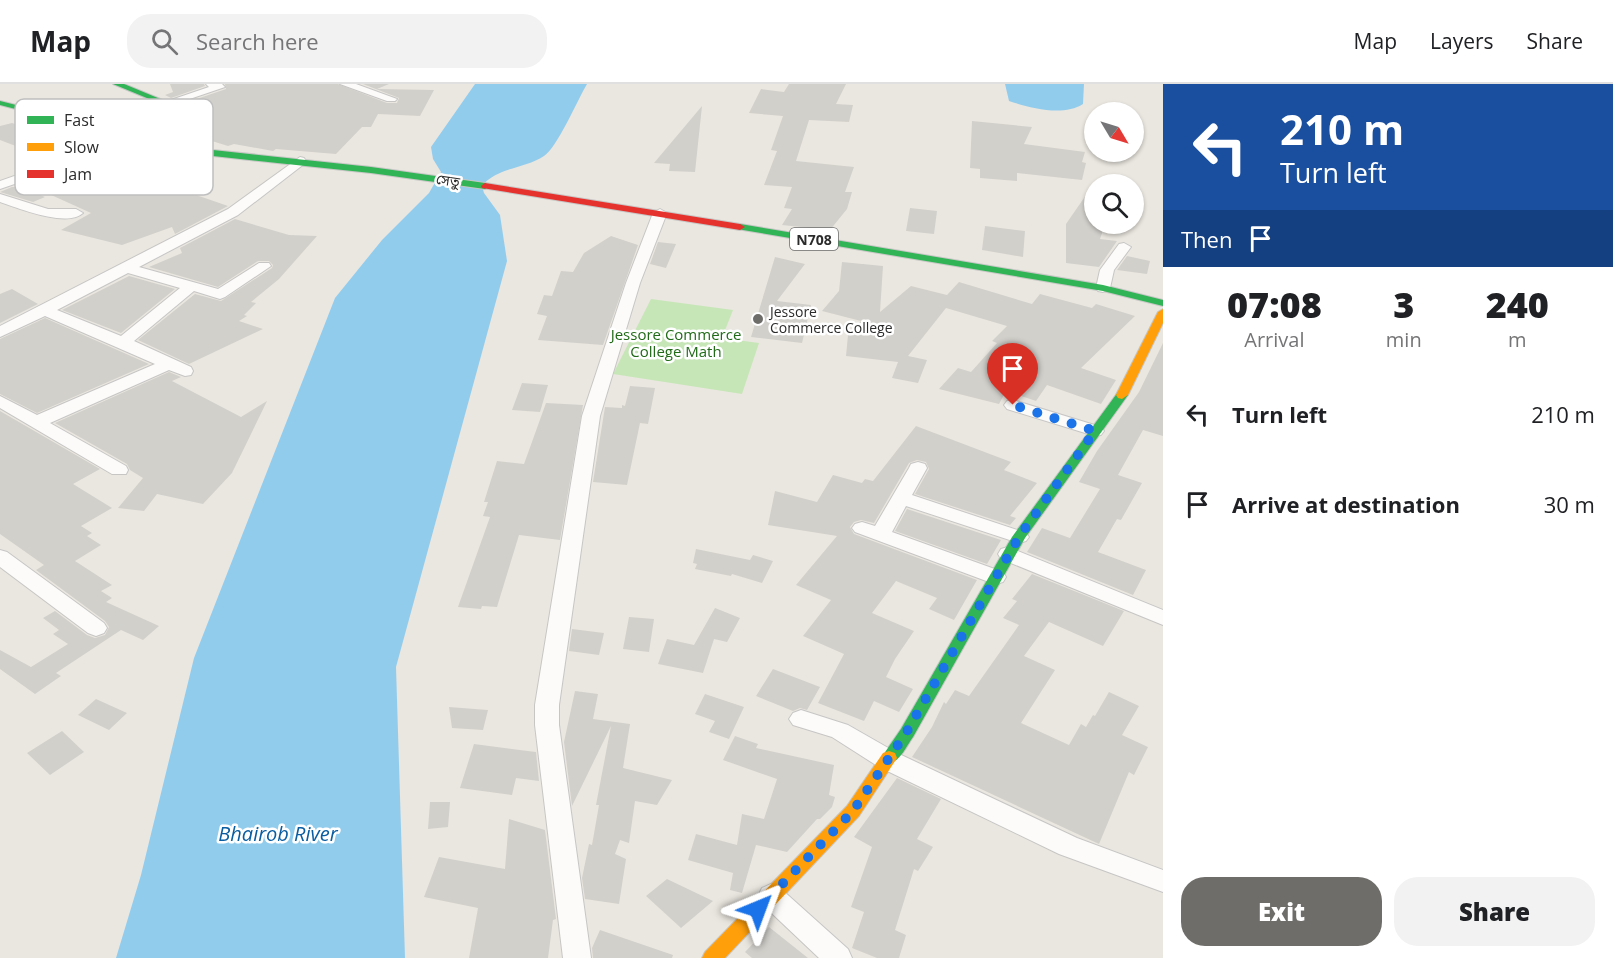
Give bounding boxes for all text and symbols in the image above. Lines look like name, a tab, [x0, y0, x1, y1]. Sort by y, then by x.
search box	[127, 14, 547, 68]
text: Map	[30, 22, 91, 60]
icon: search	[148, 25, 181, 58]
text: Search here	[196, 26, 319, 56]
text: Map	[1354, 27, 1397, 55]
text: Layers	[1430, 27, 1494, 55]
text: Share	[1527, 27, 1583, 55]
legend	[15, 99, 213, 195]
text: 210 m	[1280, 100, 1404, 157]
north arrow	[1084, 102, 1144, 162]
map controls	[1084, 102, 1144, 234]
icon: left	[1181, 108, 1259, 186]
text: Fast	[64, 109, 95, 131]
text: Slow	[64, 136, 99, 158]
text: Turn left	[1280, 154, 1387, 191]
text: Jam	[62, 163, 92, 185]
street label: সেতু	[435, 169, 462, 191]
button: search	[1084, 174, 1144, 234]
icon: arrive	[1244, 222, 1277, 255]
text: Then	[1181, 224, 1232, 254]
road number: N708	[790, 228, 838, 250]
text: 07:08	[1227, 280, 1322, 329]
text: 3	[1393, 280, 1414, 329]
text: 240	[1486, 280, 1549, 329]
place label: Jessore Commerce College	[768, 302, 893, 337]
marker: Jessore Commerce College	[751, 312, 765, 326]
park label: Jessore Commerce College Math	[609, 324, 741, 361]
text: Arrival	[1244, 326, 1305, 353]
text: min	[1386, 326, 1422, 353]
text: m	[1508, 326, 1527, 353]
pin	[987, 343, 1038, 405]
icon: arrive	[996, 352, 1029, 385]
icon: left	[1181, 398, 1214, 431]
text: Turn left	[1232, 399, 1327, 429]
text: 210 m	[1531, 399, 1595, 429]
icon: arrive	[1181, 488, 1214, 521]
text: Arrive at destination	[1232, 489, 1460, 519]
text: 30 m	[1544, 489, 1595, 519]
water label: Bhairob River	[218, 820, 339, 847]
position arrow	[726, 877, 790, 941]
button: Exit	[1181, 877, 1382, 946]
button: Share	[1394, 877, 1595, 946]

